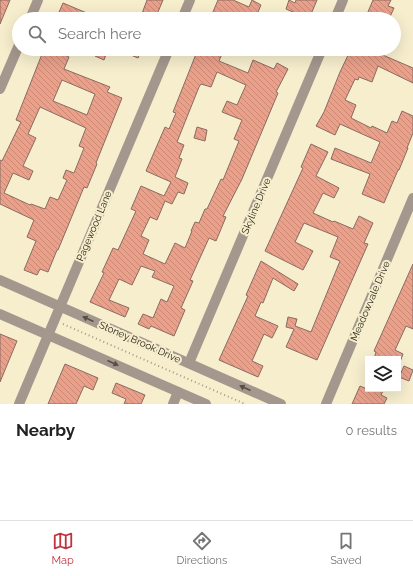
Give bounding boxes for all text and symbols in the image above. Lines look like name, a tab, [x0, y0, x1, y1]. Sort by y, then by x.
search box	[12, 12, 401, 56]
icon: search	[26, 23, 48, 45]
text: Search here	[58, 25, 141, 43]
street label: Skyline Drive	[239, 176, 273, 236]
street label: Pagewood Lane	[74, 189, 114, 263]
street label: Meadowvale Drive	[348, 259, 392, 343]
one-way arrow	[82, 316, 93, 322]
street label: Stoney Brook Drive	[98, 319, 183, 365]
map controls	[365, 356, 401, 392]
button: layers	[365, 356, 401, 392]
one-way arrow	[107, 360, 118, 366]
one-way arrow	[240, 385, 251, 391]
text: Nearby	[16, 420, 75, 440]
text: 0 results	[346, 423, 397, 438]
tab: Map	[51, 530, 74, 567]
tab: Directions	[177, 530, 227, 567]
tab: Saved	[330, 530, 362, 567]

